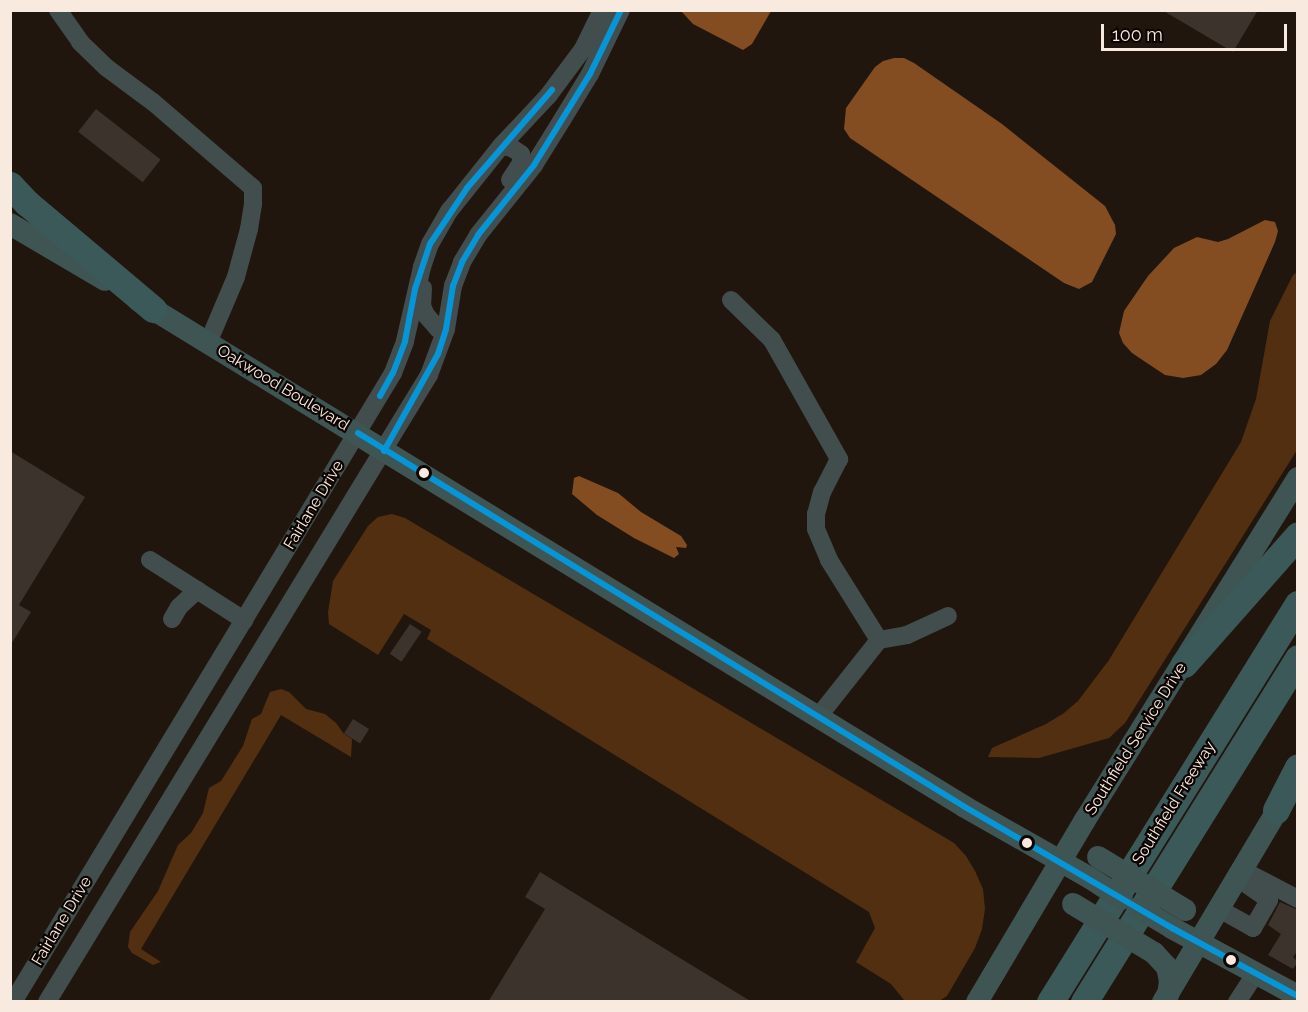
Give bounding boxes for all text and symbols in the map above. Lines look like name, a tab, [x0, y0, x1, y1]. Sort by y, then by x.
scale bar	[1104, 12, 1290, 50]
text: 100 m	[1112, 24, 1163, 45]
street label: Oakwood Boulevard	[214, 341, 352, 435]
street label: Fairlane Drive	[280, 457, 348, 553]
unlabelled marker	[418, 467, 430, 479]
street label: Southfield Service Drive	[1081, 659, 1191, 819]
street label: Southfield Freeway	[1128, 738, 1220, 868]
unlabelled marker	[1021, 837, 1033, 849]
street label: Fairlane Drive	[28, 873, 96, 969]
unlabelled marker	[1225, 954, 1237, 966]

